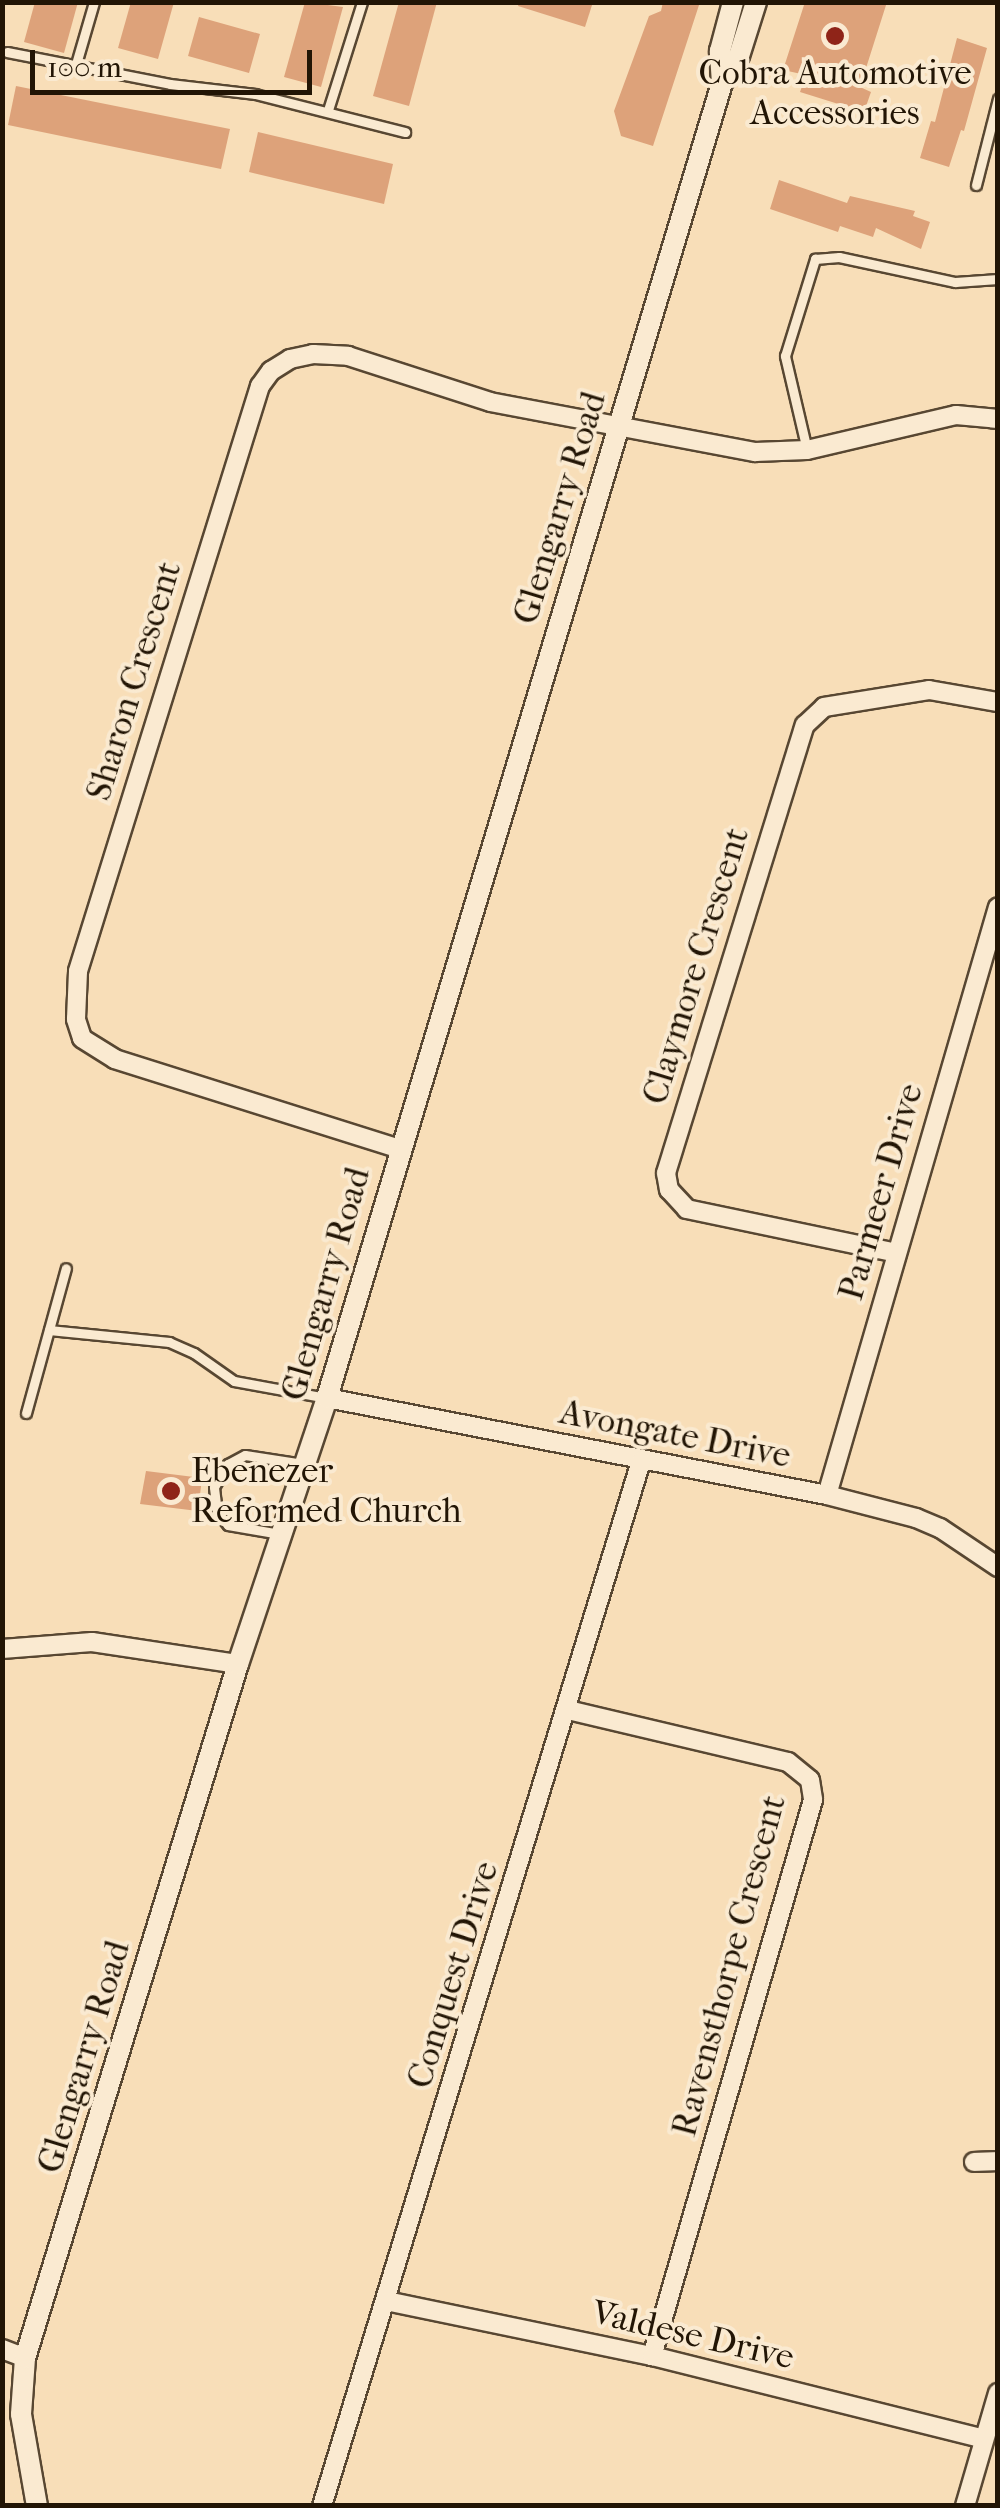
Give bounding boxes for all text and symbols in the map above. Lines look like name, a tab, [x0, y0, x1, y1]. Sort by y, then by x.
marker: Cobra Automotive Accessories	[824, 25, 846, 47]
scale bar	[35, 30, 318, 92]
text: 100 m	[47, 50, 122, 85]
place label: Cobra Automotive Accessories	[699, 52, 971, 134]
street label: Glengarry Road	[505, 387, 615, 629]
street label: Sharon Crescent	[78, 556, 190, 806]
street label: Claymore Crescent	[634, 823, 758, 1109]
street label: Parmeer Drive	[830, 1079, 932, 1305]
street label: Glengarry Road	[273, 1163, 379, 1405]
street label: Avongate Drive	[556, 1391, 794, 1477]
place label: Ebenezer Reformed Church	[191, 1450, 462, 1532]
marker: Ebenezer Reformed Church	[160, 1480, 182, 1502]
street label: Ravensthorpe Crescent	[663, 1791, 795, 2141]
street label: Conquest Drive	[399, 1857, 507, 2093]
street label: Glengarry Road	[29, 1936, 139, 2178]
street label: Valdese Drive	[588, 2291, 798, 2379]

